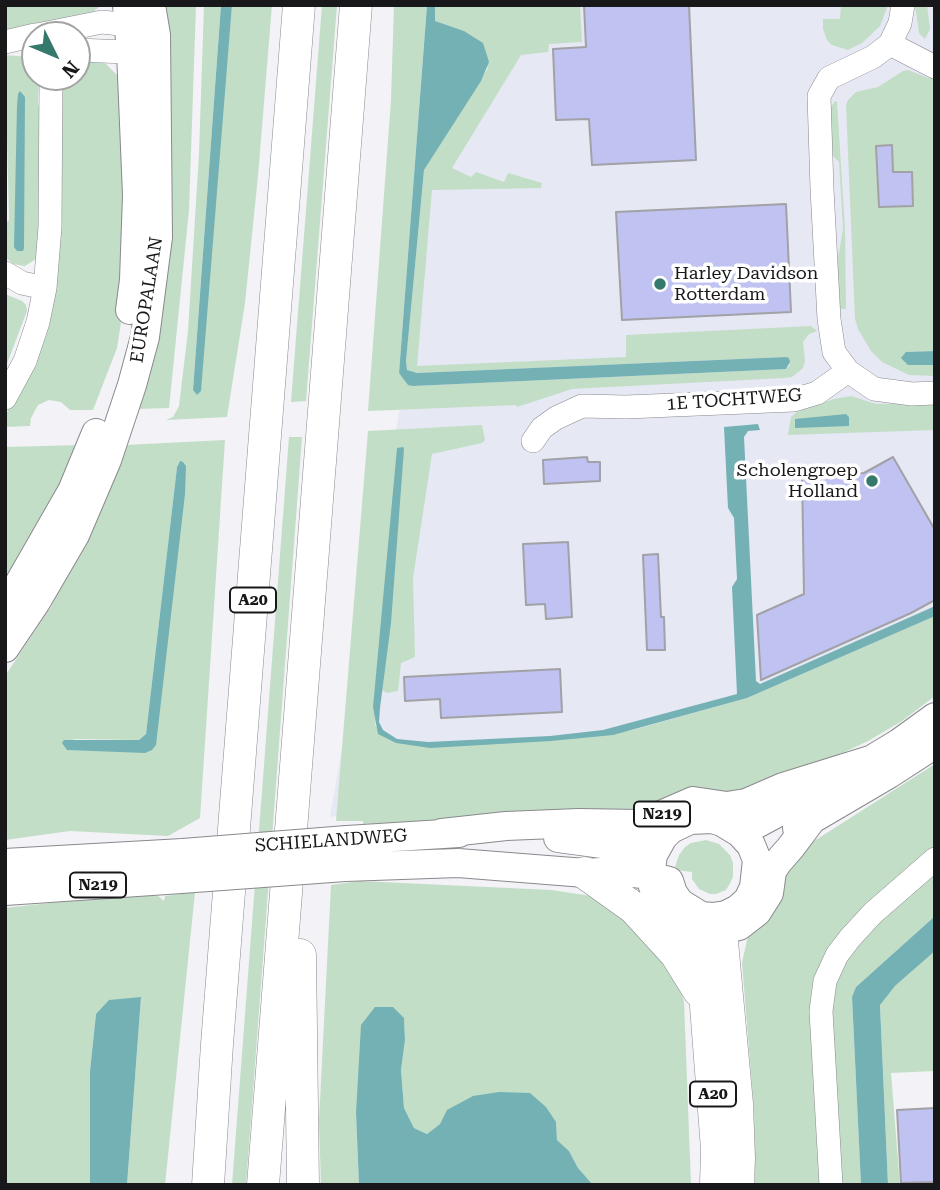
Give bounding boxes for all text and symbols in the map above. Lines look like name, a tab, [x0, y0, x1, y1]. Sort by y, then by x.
north arrow	[21, 21, 91, 91]
text: N	[57, 56, 84, 82]
street label: EUROPALAAN	[126, 235, 168, 365]
place label: Harley Davidson Rotterdam	[674, 263, 818, 306]
marker: Harley Davidson Rotterdam	[652, 276, 668, 292]
street label: 1E TOCHTWEG	[666, 384, 802, 416]
place label: Scholengroep Holland	[737, 460, 858, 503]
marker: Scholengroep Holland	[864, 473, 880, 489]
road number: A20	[230, 587, 276, 612]
road number: N219	[634, 802, 690, 827]
street label: SCHIELANDWEG	[254, 825, 408, 857]
road number: N219	[70, 872, 126, 898]
road number: A20	[690, 1082, 736, 1106]

